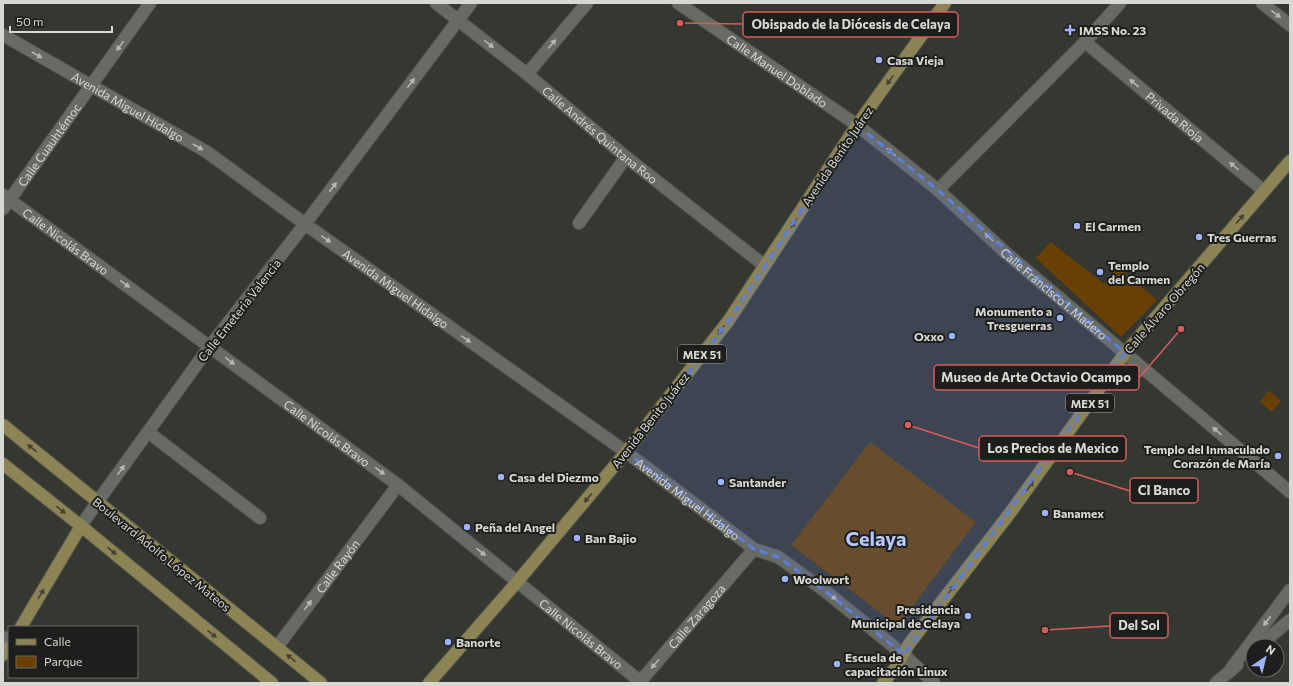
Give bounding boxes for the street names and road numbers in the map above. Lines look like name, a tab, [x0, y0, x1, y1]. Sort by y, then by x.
street label: Calle Manuel Doblado	[724, 31, 830, 110]
street label: Avenida Miguel Hidalgo	[69, 69, 187, 144]
street label: Calle Andrés Quintana Roo	[540, 83, 661, 186]
street label: Privada Rioja	[1143, 89, 1207, 145]
street label: Calle Cuauhtémoc	[14, 100, 83, 189]
street label: Avenida Benito Juárez	[798, 103, 876, 209]
street label: Calle Nicolás Bravo	[20, 205, 112, 277]
street label: Calle Francisco I. Madero	[998, 245, 1110, 342]
street label: Avenida Miguel Hidalgo	[340, 246, 452, 331]
street label: Calle Emeteria Valencia	[195, 256, 283, 364]
street label: Calle Álvaro Obregón	[1121, 260, 1207, 356]
road number: MEX 51	[678, 345, 726, 363]
street label: Avenida Benito Juárez	[608, 369, 692, 471]
road number: MEX 51	[1066, 394, 1114, 412]
street label: Calle Nicolás Bravo	[281, 397, 373, 469]
street label: Avenida Miguel Hidalgo	[633, 455, 743, 543]
street label: Boulevard Adolfo López Mateos	[90, 494, 234, 614]
street label: Calle Rayón	[313, 536, 362, 596]
street label: Calle Zaragoza	[665, 581, 728, 651]
street label: Calle Nicolás Bravo	[537, 596, 626, 672]

